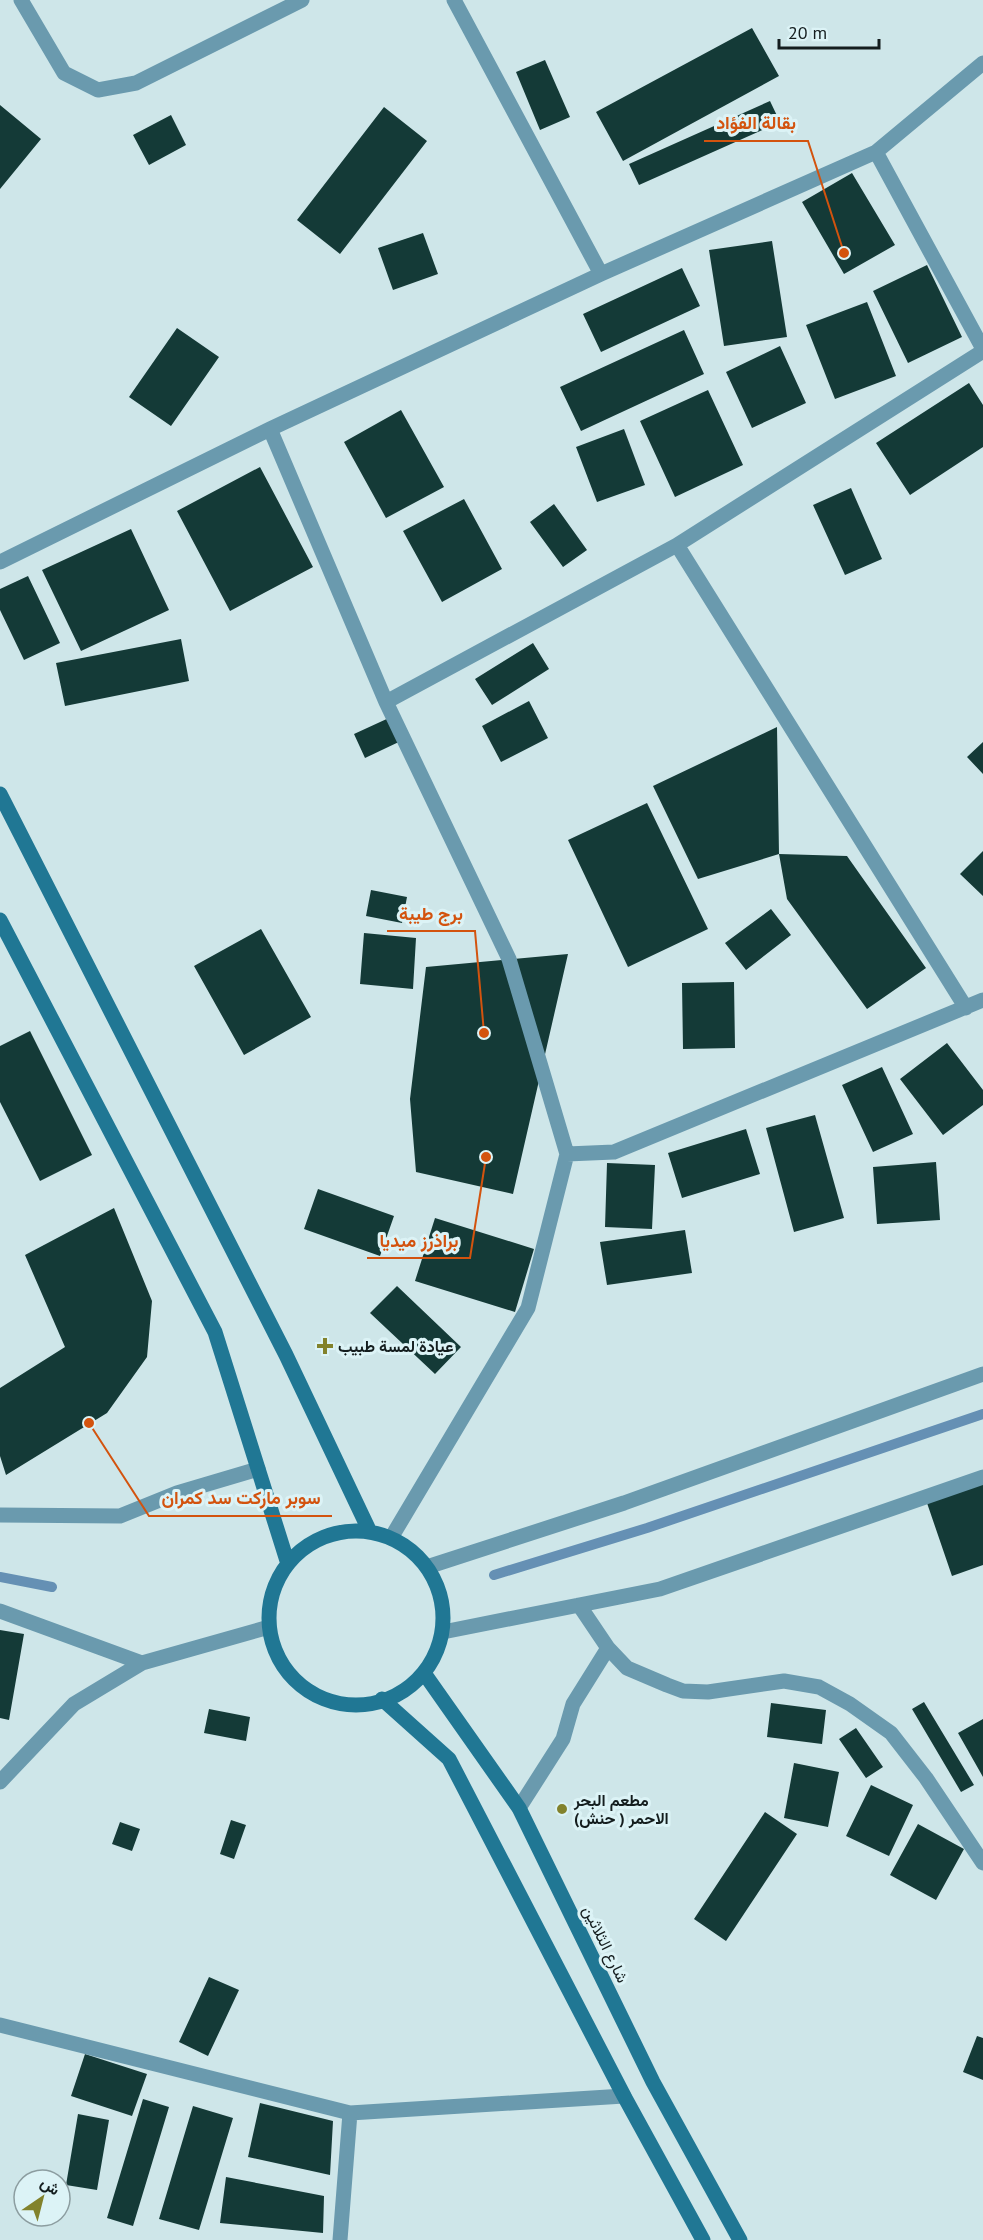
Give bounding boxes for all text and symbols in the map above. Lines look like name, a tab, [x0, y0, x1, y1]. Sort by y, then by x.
scale bar	[779, 12, 880, 50]
text: 20 m	[788, 21, 827, 44]
callout: بقالة الفؤاد	[704, 105, 808, 141]
text: بقالة الفؤاد	[716, 111, 796, 134]
callout: برج طيبة	[387, 895, 475, 931]
text: برج طيبة	[399, 902, 463, 926]
callout: براذرز ميديا	[367, 1222, 470, 1258]
text: براذرز ميديا	[379, 1229, 459, 1252]
place label: عيادة لمسة طبيب	[338, 1336, 454, 1356]
marker: عيادة لمسة طبيب	[316, 1337, 334, 1355]
callout: سوبر ماركت سد كمران	[149, 1480, 332, 1516]
text: سوبر ماركت سد كمران	[161, 1486, 321, 1509]
place label: مطعم البحر الاحمر ( حنش)	[573, 1790, 669, 1829]
marker: مطعم البحر الاحمر ( حنش)	[555, 1802, 569, 1816]
street label: شارع الثلاثين	[577, 1902, 633, 1987]
north arrow	[12, 2168, 72, 2228]
text: ش	[37, 2172, 64, 2199]

